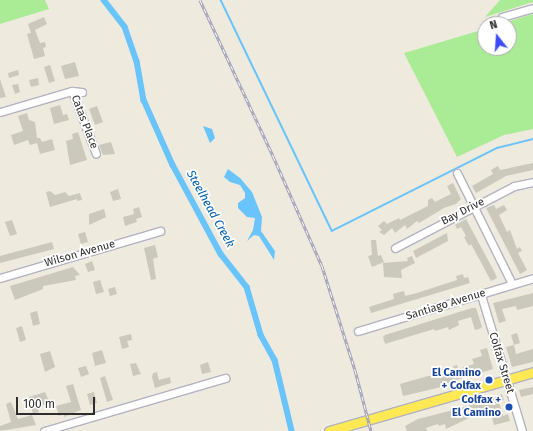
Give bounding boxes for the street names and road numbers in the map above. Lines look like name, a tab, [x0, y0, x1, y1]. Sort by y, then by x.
street label: Catas Place	[68, 93, 100, 151]
street label: Bay Drive	[439, 196, 487, 228]
street label: Wilson Avenue	[43, 238, 117, 270]
street label: Santiago Avenue	[404, 287, 488, 323]
street label: Colfax Street	[485, 331, 517, 395]

